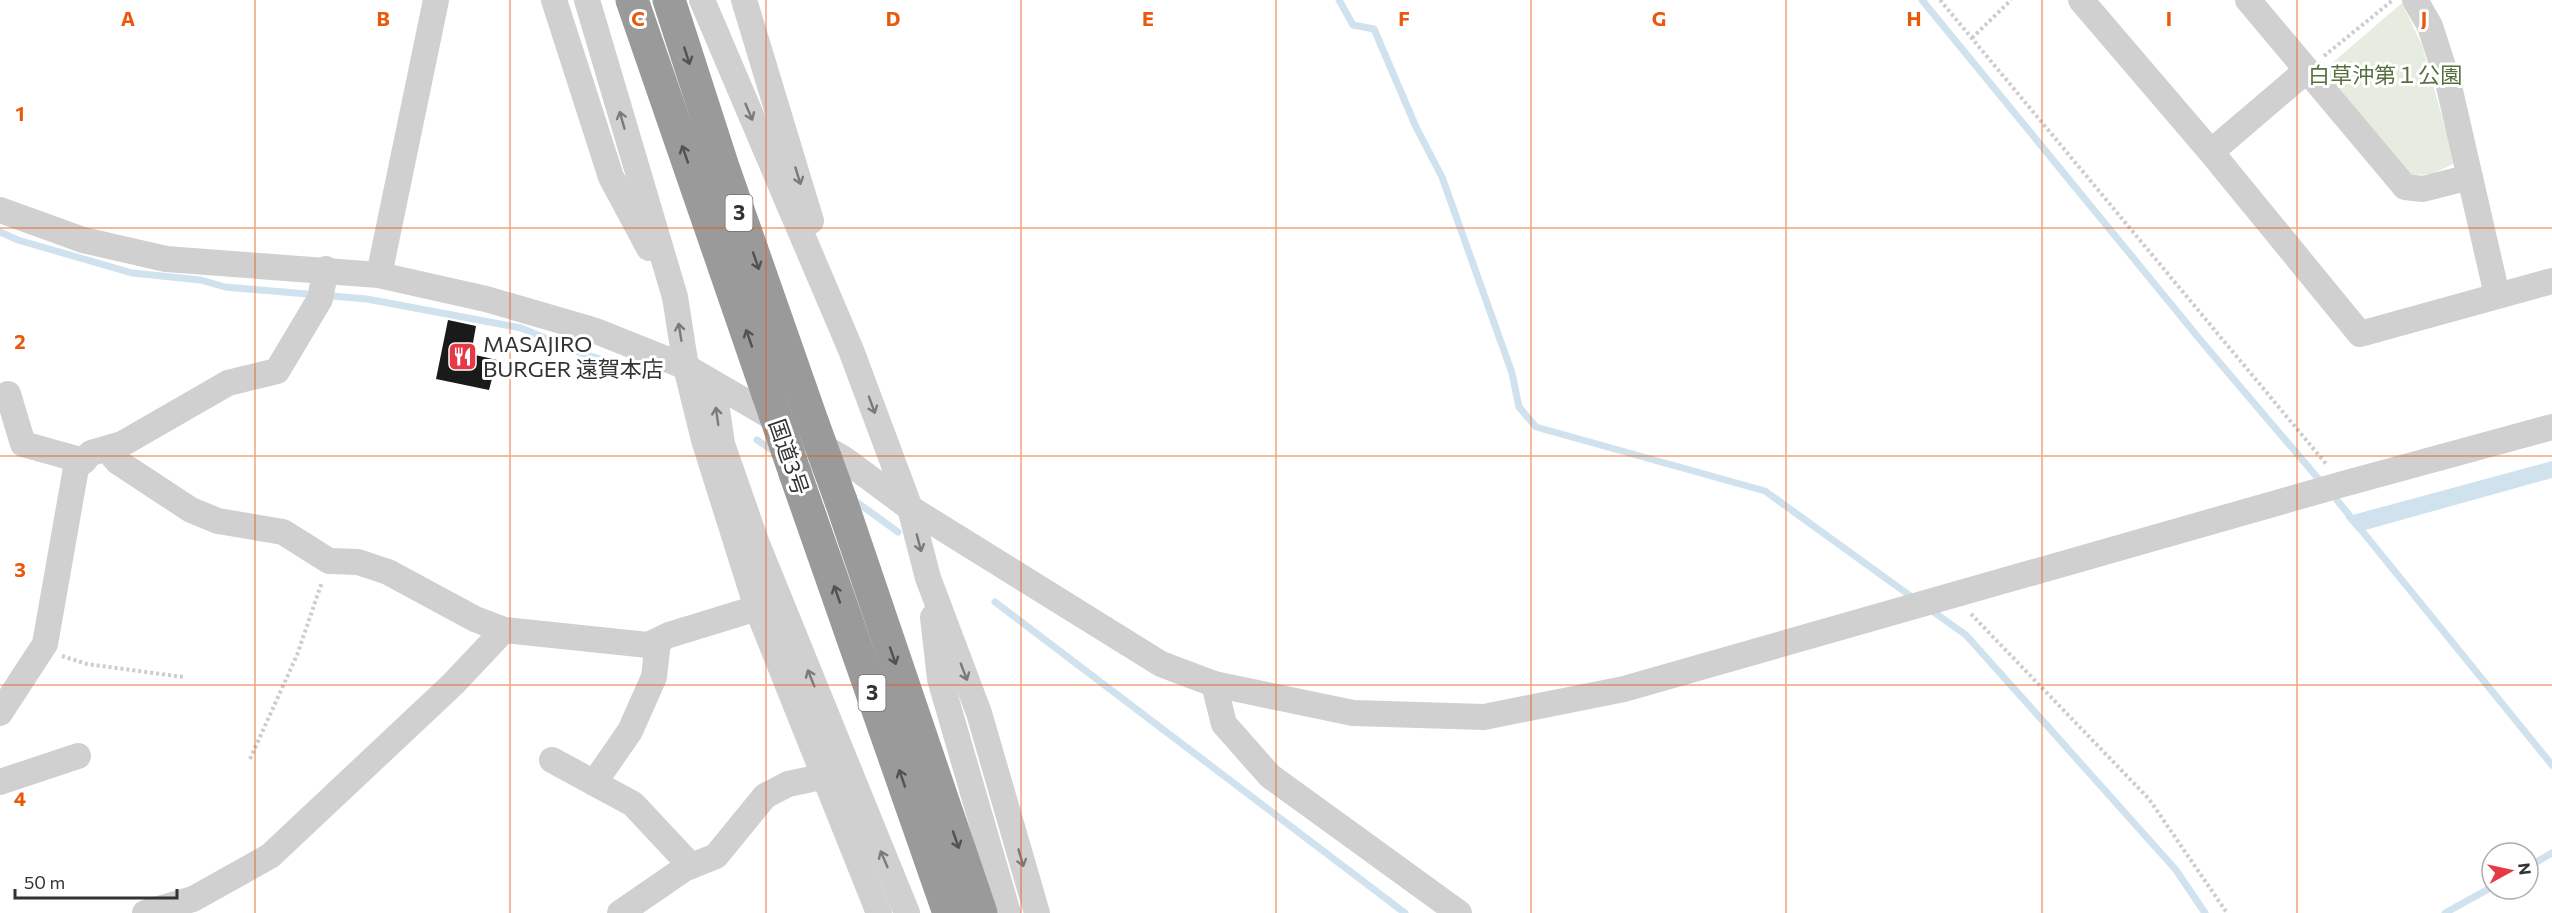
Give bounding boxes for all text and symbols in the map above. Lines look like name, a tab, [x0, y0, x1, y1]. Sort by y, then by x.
text: A	[121, 6, 135, 30]
text: B	[376, 6, 390, 30]
text: C	[631, 6, 645, 30]
text: D	[886, 6, 900, 30]
text: E	[1142, 6, 1154, 30]
text: F	[1398, 6, 1410, 30]
text: G	[1652, 6, 1666, 30]
text: H	[1907, 6, 1922, 30]
text: I	[2166, 6, 2172, 30]
text: J	[2421, 6, 2427, 30]
one-way arrow	[683, 46, 694, 65]
park label: 白草沖第１公園	[2308, 61, 2462, 88]
text: 1	[15, 101, 25, 125]
one-way arrow	[745, 103, 756, 121]
one-way arrow	[616, 111, 627, 130]
one-way arrow	[679, 145, 690, 164]
one-way arrow	[793, 166, 804, 185]
road number: 3	[726, 195, 752, 231]
one-way arrow	[751, 251, 762, 270]
one-way arrow	[675, 322, 686, 342]
text: 2	[14, 329, 26, 353]
one-way arrow	[742, 329, 753, 348]
place label: MASAJIRO BURGER 遠賀本店	[483, 330, 664, 382]
restaurant icon: MASAJIRO BURGER 遠賀本店	[446, 341, 478, 373]
one-way arrow	[867, 395, 878, 414]
one-way arrow	[712, 407, 723, 427]
street label: 国道3号	[764, 415, 815, 498]
one-way arrow	[914, 533, 926, 552]
text: 3	[14, 557, 26, 581]
one-way arrow	[831, 586, 842, 604]
one-way arrow	[889, 646, 900, 665]
one-way arrow	[959, 662, 970, 681]
one-way arrow	[805, 670, 816, 688]
road number: 3	[858, 675, 886, 711]
one-way arrow	[895, 770, 906, 788]
text: 4	[14, 786, 26, 810]
one-way arrow	[951, 830, 962, 849]
north arrow	[2480, 841, 2540, 901]
one-way arrow	[1016, 848, 1027, 867]
one-way arrow	[878, 850, 889, 868]
scale bar	[15, 862, 177, 900]
text: N	[2515, 862, 2536, 876]
text: 50 m	[24, 871, 65, 893]

